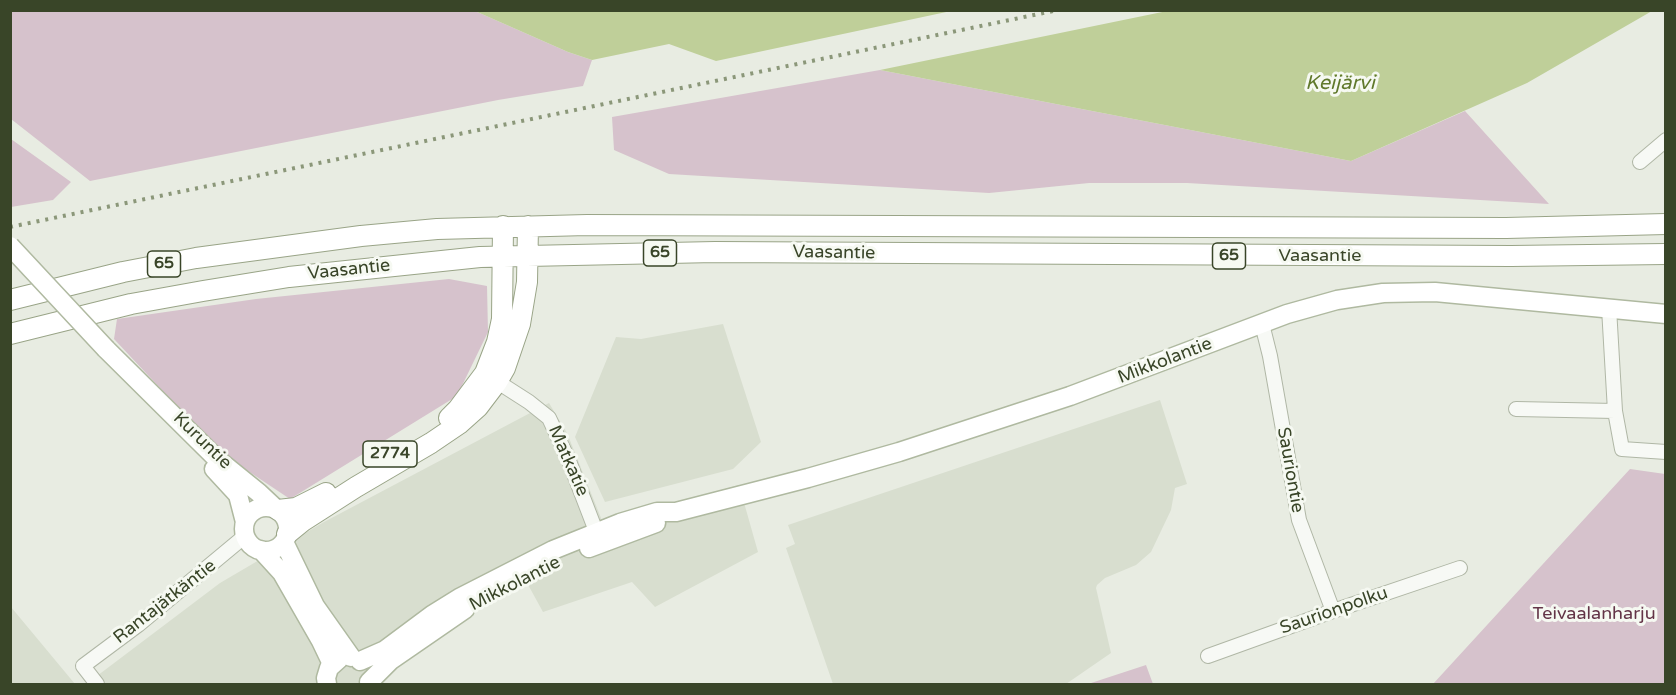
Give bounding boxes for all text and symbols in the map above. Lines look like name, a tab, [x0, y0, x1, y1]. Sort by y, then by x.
water label: Keijärvi	[1305, 72, 1375, 96]
road number: 65	[644, 240, 676, 266]
street label: Vaasantie	[792, 241, 876, 265]
road number: 65	[1212, 243, 1246, 269]
street label: Vaasantie	[1279, 245, 1361, 267]
road number: 65	[148, 251, 180, 277]
street label: Vaasantie	[307, 255, 391, 285]
street label: Mikkolantie	[1115, 333, 1215, 389]
street label: Kuruntie	[168, 408, 236, 474]
street label: Matkatie	[543, 422, 593, 500]
street label: Sauriontie	[1272, 425, 1308, 515]
road number: 2774	[363, 441, 417, 467]
street label: Mikkolantie	[466, 552, 564, 616]
street label: Rantajätkäntie	[109, 555, 221, 649]
street label: Saurionpolku	[1277, 582, 1391, 640]
park label: Teivaalanharju	[1532, 603, 1656, 625]

